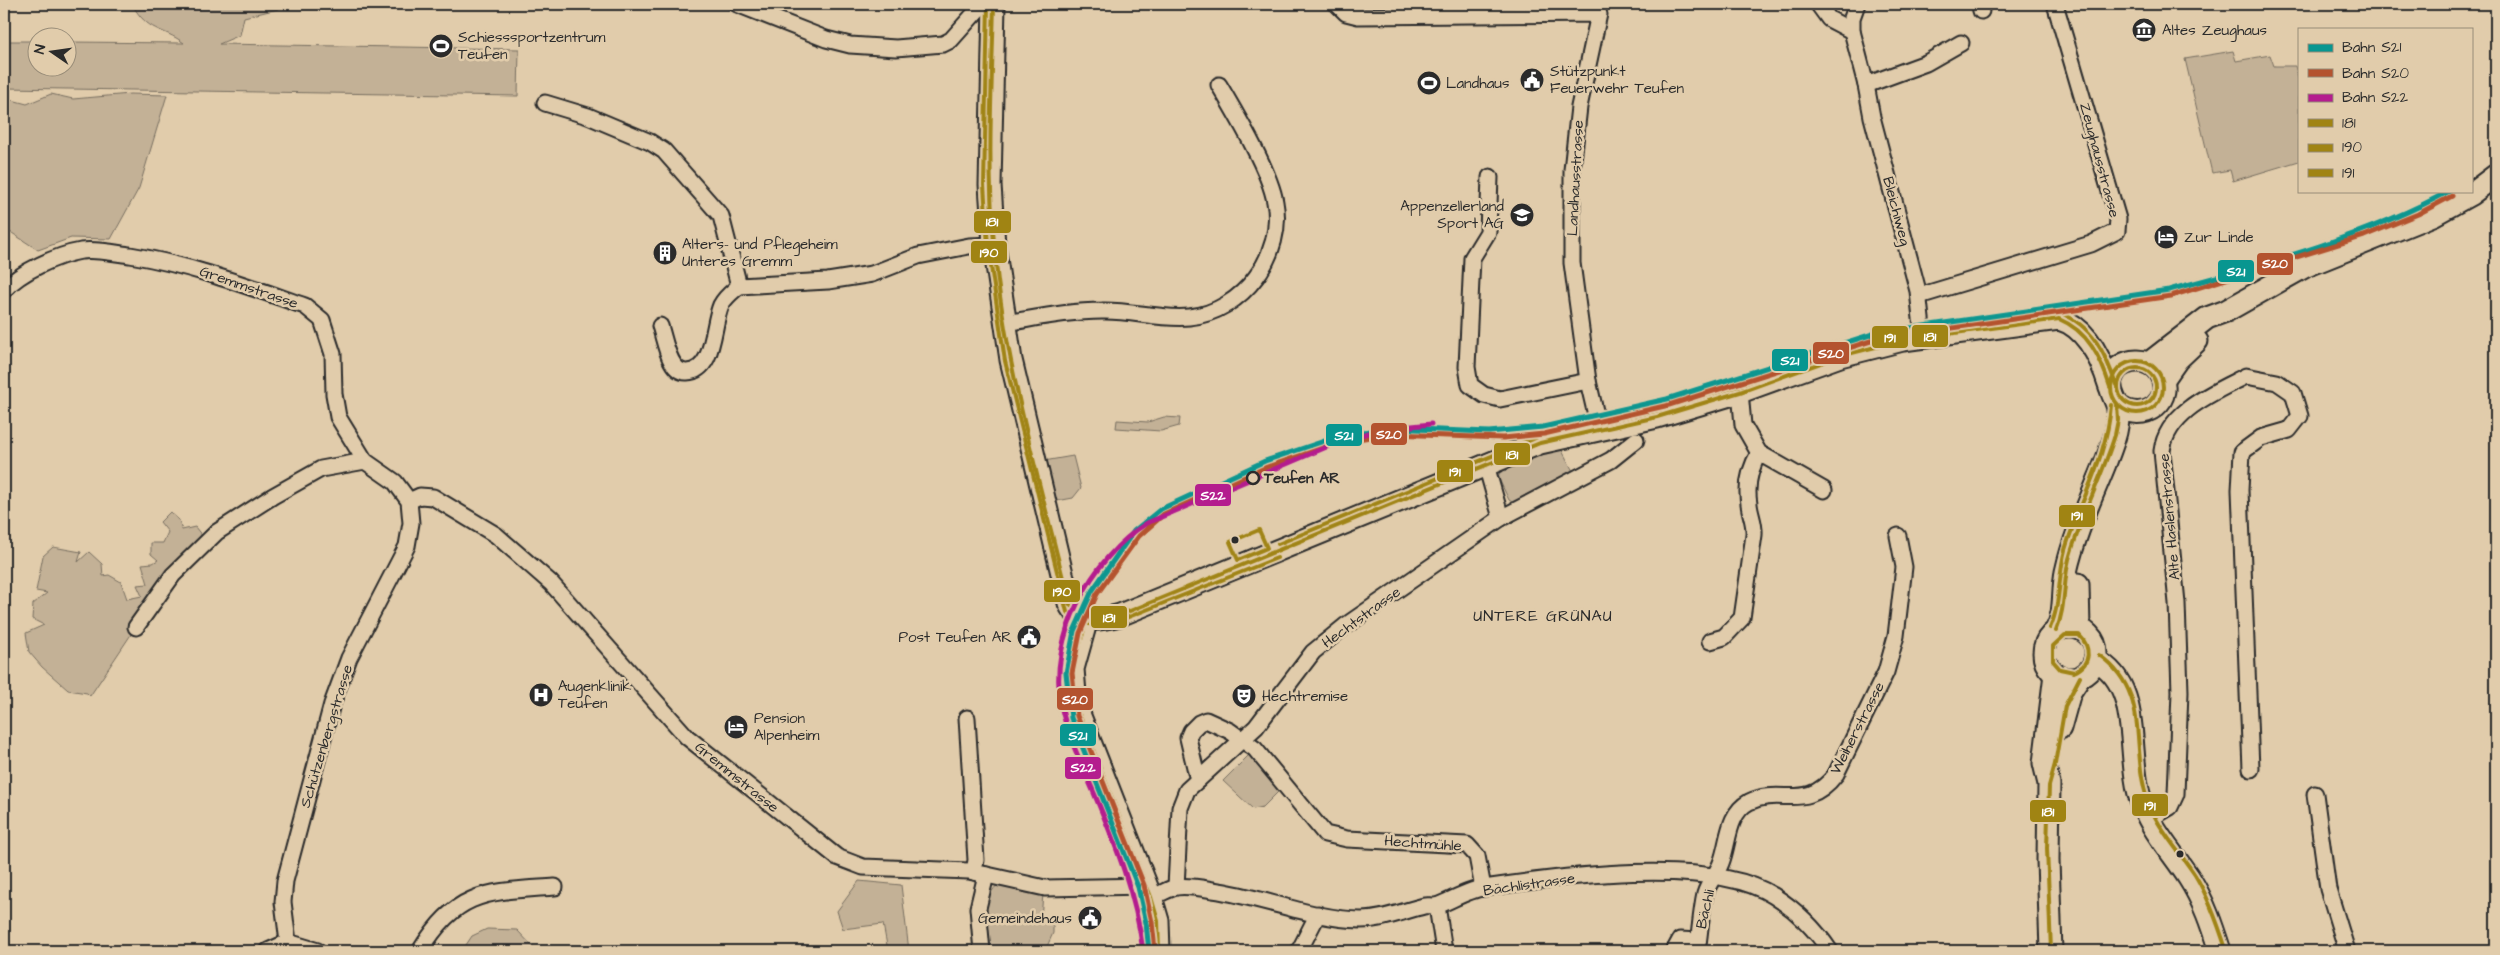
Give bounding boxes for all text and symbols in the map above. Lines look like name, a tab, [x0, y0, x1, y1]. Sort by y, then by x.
museum icon: Altes Zeughaus	[2131, 17, 2157, 43]
place label: Altes Zeughaus	[2162, 20, 2268, 42]
place label: Schiesssportzentrum Teufen	[458, 27, 606, 65]
north arrow	[28, 28, 78, 78]
legend	[2298, 28, 2472, 192]
sports icon: Schiesssportzentrum Teufen	[428, 33, 454, 59]
text: Bahn S21	[2342, 37, 2401, 58]
text: N	[30, 43, 51, 56]
place label: Stützpunkt Feuerwehr Teufen	[1550, 61, 1685, 99]
text: Bahn S20	[2342, 63, 2409, 84]
public building icon: Stützpunkt Feuerwehr Teufen	[1519, 67, 1545, 93]
sports icon: Landhaus	[1416, 70, 1442, 96]
place label: Landhaus	[1446, 73, 1510, 94]
text: Bahn S22	[2342, 87, 2408, 108]
street label: Zeughausstrasse	[2073, 100, 2125, 220]
text: 181	[2342, 113, 2356, 134]
street label: Landhausstrasse	[1562, 120, 1589, 237]
text: 190	[2342, 137, 2362, 158]
text: 191	[2342, 163, 2354, 184]
street label: Bleichiweg	[1876, 174, 1916, 248]
place label: Appenzellerland Sport AG	[1400, 196, 1505, 234]
school or university icon: Appenzellerland Sport AG	[1509, 202, 1535, 228]
line badge: 181	[973, 210, 1012, 234]
text: 181	[986, 212, 999, 232]
hotel icon: Zur Linde	[2153, 224, 2179, 250]
place label: Zur Linde	[2184, 227, 2254, 248]
place label: Alters- und Pflegeheim Unteres Gremm	[682, 234, 838, 272]
building icon: Alters- und Pflegeheim Unteres Gremm	[652, 240, 678, 266]
line badge: 190	[970, 240, 1008, 264]
text: 190	[980, 243, 998, 263]
line badge: S20	[2256, 252, 2294, 276]
text: S20	[2261, 254, 2288, 274]
line badge: S21	[2217, 259, 2255, 283]
street label: Gremmstrasse	[197, 261, 301, 314]
text: S21	[2226, 262, 2246, 282]
line badge: 181	[1911, 324, 1949, 348]
line badge: 191	[1871, 325, 1909, 349]
text: 181	[1924, 327, 1937, 347]
text: 191	[1884, 328, 1896, 348]
line badge: S20	[1812, 341, 1850, 365]
text: S20	[1817, 344, 1844, 364]
line badge: S21	[1771, 348, 1809, 372]
text: S21	[1780, 351, 1800, 371]
line badge: S20	[1370, 422, 1408, 446]
line badge: S21	[1325, 423, 1363, 447]
text: S20	[1375, 425, 1402, 445]
text: S21	[1334, 426, 1354, 446]
line badge: 181	[1493, 442, 1531, 466]
text: 181	[1506, 445, 1519, 465]
street label: Alte Haslenstrasse	[2154, 453, 2185, 581]
line badge: 191	[1436, 459, 1474, 483]
text: 191	[1449, 462, 1461, 482]
place label: Teufen AR	[1263, 468, 1340, 489]
marker: Teufen AR	[1246, 471, 1260, 485]
line badge: S22	[1194, 483, 1232, 507]
text: S22	[1199, 486, 1226, 506]
line badge: 191	[2058, 504, 2096, 528]
text: 191	[2071, 506, 2083, 526]
unlabelled marker	[1230, 535, 1240, 545]
line badge: 190	[1043, 579, 1081, 603]
text: 190	[1053, 582, 1071, 602]
street label: Hechtstrasse	[1318, 582, 1405, 653]
line badge: 181	[1090, 605, 1128, 629]
district label: UNTERE GRÜNAU	[1473, 605, 1613, 627]
text: 181	[1103, 608, 1116, 628]
public building icon: Post Teufen AR	[1016, 624, 1042, 650]
place label: Post Teufen AR	[898, 627, 1012, 648]
street label: Schützenbergstrasse	[295, 662, 359, 811]
place label: Augenklinik Teufen	[558, 676, 631, 714]
street label: Weiherstrasse	[1825, 678, 1890, 778]
hospital icon: Augenklinik Teufen	[528, 682, 554, 708]
theatre icon: Hechtremise	[1231, 683, 1257, 709]
place label: Hechtremise	[1262, 686, 1348, 707]
line badge: S20	[1056, 687, 1094, 711]
text: S20	[1061, 690, 1088, 710]
place label: Pension Alpenheim	[754, 708, 820, 746]
hotel icon: Pension Alpenheim	[723, 714, 749, 740]
line badge: S21	[1059, 723, 1097, 747]
text: S21	[1068, 726, 1088, 746]
street label: Gremmstrasse	[690, 737, 783, 818]
line badge: S22	[1064, 756, 1102, 780]
text: S22	[1069, 758, 1096, 778]
line badge: 191	[2131, 793, 2169, 817]
text: 191	[2144, 796, 2156, 816]
line badge: 181	[2029, 799, 2067, 823]
text: 181	[2042, 802, 2055, 822]
street label: Hechtmühle	[1384, 830, 1462, 857]
unlabelled marker	[2175, 849, 2185, 859]
street label: Bächlistrasse	[1482, 868, 1576, 901]
street label: Bächli	[1691, 887, 1720, 931]
public building icon: Gemeindehaus	[1077, 905, 1103, 931]
place label: Gemeindehaus	[978, 908, 1072, 929]

